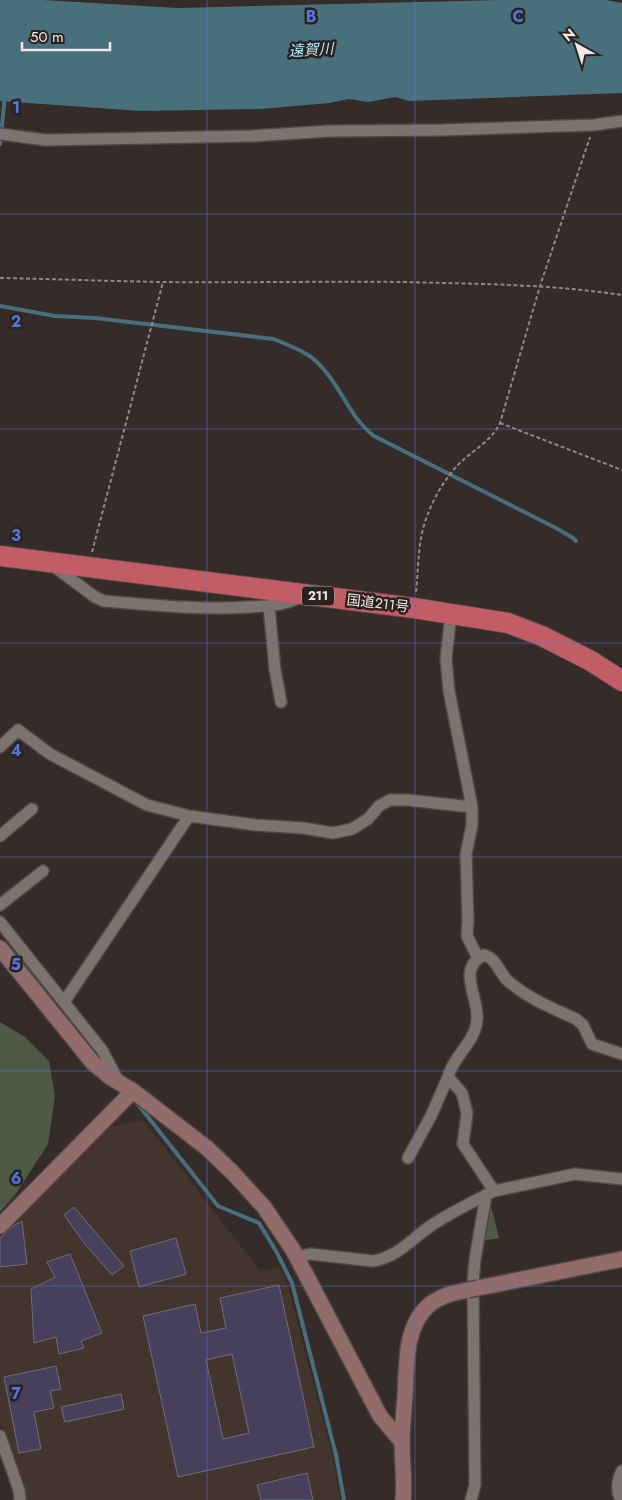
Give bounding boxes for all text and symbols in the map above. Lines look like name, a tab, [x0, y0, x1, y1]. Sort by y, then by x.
text: B	[306, 5, 316, 28]
text: C	[512, 5, 524, 28]
scale bar	[22, 20, 110, 52]
north arrow	[552, 20, 602, 70]
text: N	[558, 24, 579, 46]
text: 50 m	[30, 26, 64, 48]
water label: 遠賀川	[288, 38, 336, 62]
text: 1	[12, 96, 20, 119]
text: 2	[11, 310, 21, 333]
text: 3	[11, 524, 21, 547]
road number: 211	[302, 586, 334, 606]
street label: 国道211号	[346, 589, 410, 617]
text: 4	[10, 739, 22, 762]
text: 5	[11, 953, 21, 976]
text: 6	[11, 1167, 21, 1190]
text: 7	[11, 1382, 21, 1405]

